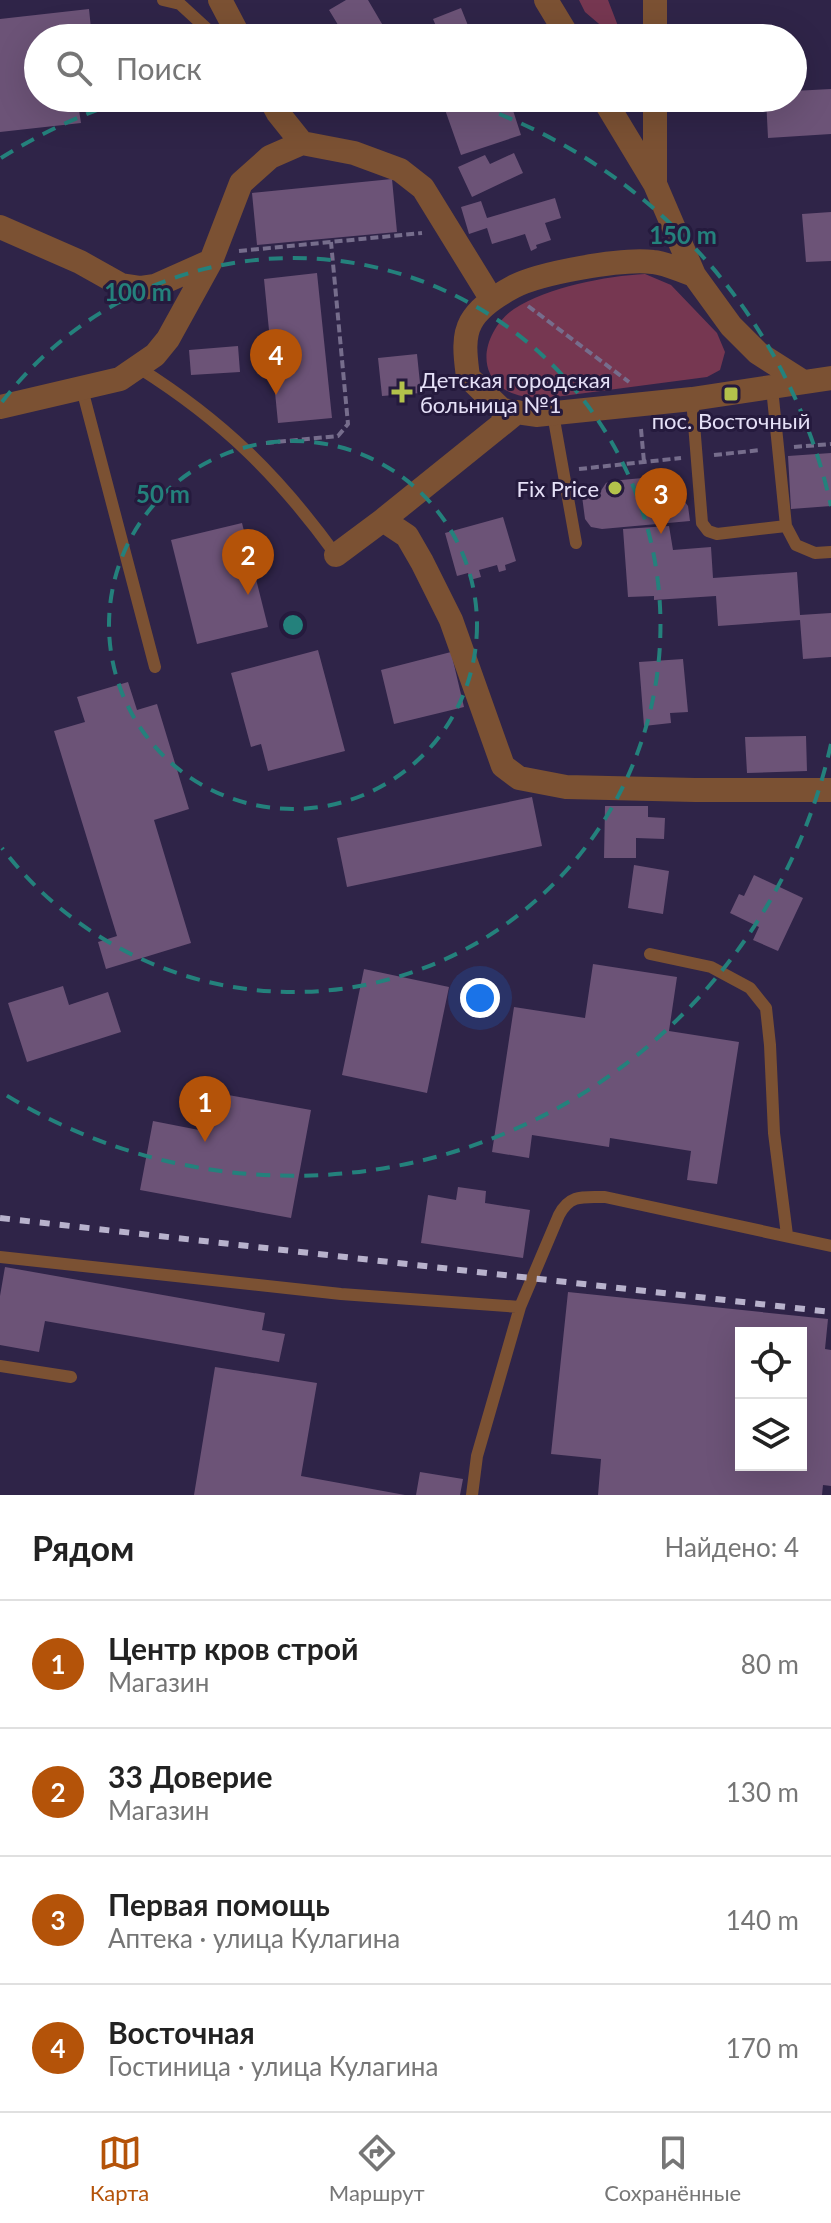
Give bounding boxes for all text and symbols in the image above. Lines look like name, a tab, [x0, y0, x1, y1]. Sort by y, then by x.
search box	[24, 24, 807, 112]
icon: search	[52, 46, 96, 90]
text: Поиск	[116, 50, 202, 86]
text: 150 m	[649, 220, 717, 249]
text: 100 m	[104, 277, 172, 306]
pin: 4	[250, 329, 302, 395]
place label: Детская городская больница №1	[420, 366, 611, 418]
marker: Детская городская больница №1	[391, 381, 413, 403]
marker: пос. Восточный	[722, 385, 740, 403]
place label: пос. Восточный	[652, 407, 810, 434]
pin: 3	[635, 468, 687, 534]
place label: Fix Price	[517, 475, 599, 502]
text: 50 m	[136, 479, 190, 508]
marker: Fix Price	[606, 479, 624, 497]
pin: 2	[222, 529, 274, 595]
centre of rings	[279, 611, 307, 639]
your location	[460, 978, 500, 1018]
pin: 1	[179, 1076, 231, 1142]
map controls	[735, 1327, 807, 1471]
button: locate	[735, 1327, 807, 1399]
button: layers	[735, 1399, 807, 1471]
text: Рядом	[32, 1527, 134, 1568]
text: Найдено: 4	[664, 1531, 799, 1563]
text: Центр кров строй	[108, 1630, 358, 1666]
text: 1	[50, 1648, 66, 1680]
text: 80 m	[741, 1648, 799, 1680]
text: Магазин	[108, 1666, 209, 1698]
text: 33 Доверие	[108, 1758, 272, 1794]
text: 2	[50, 1776, 66, 1808]
text: 130 m	[726, 1776, 799, 1808]
text: Магазин	[108, 1794, 209, 1826]
text: Первая помощь	[108, 1886, 330, 1922]
text: 3	[50, 1904, 66, 1936]
text: 140 m	[726, 1904, 799, 1936]
text: Аптека · улица Кулагина	[108, 1922, 400, 1954]
text: Восточная	[108, 2014, 255, 2050]
text: 4	[50, 2032, 66, 2064]
text: 170 m	[726, 2032, 799, 2064]
text: Гостиница · улица Кулагина	[108, 2050, 438, 2082]
tab: Карта	[90, 2131, 149, 2206]
tab: Маршрут	[329, 2131, 425, 2206]
tab: Сохранённые	[604, 2131, 741, 2206]

